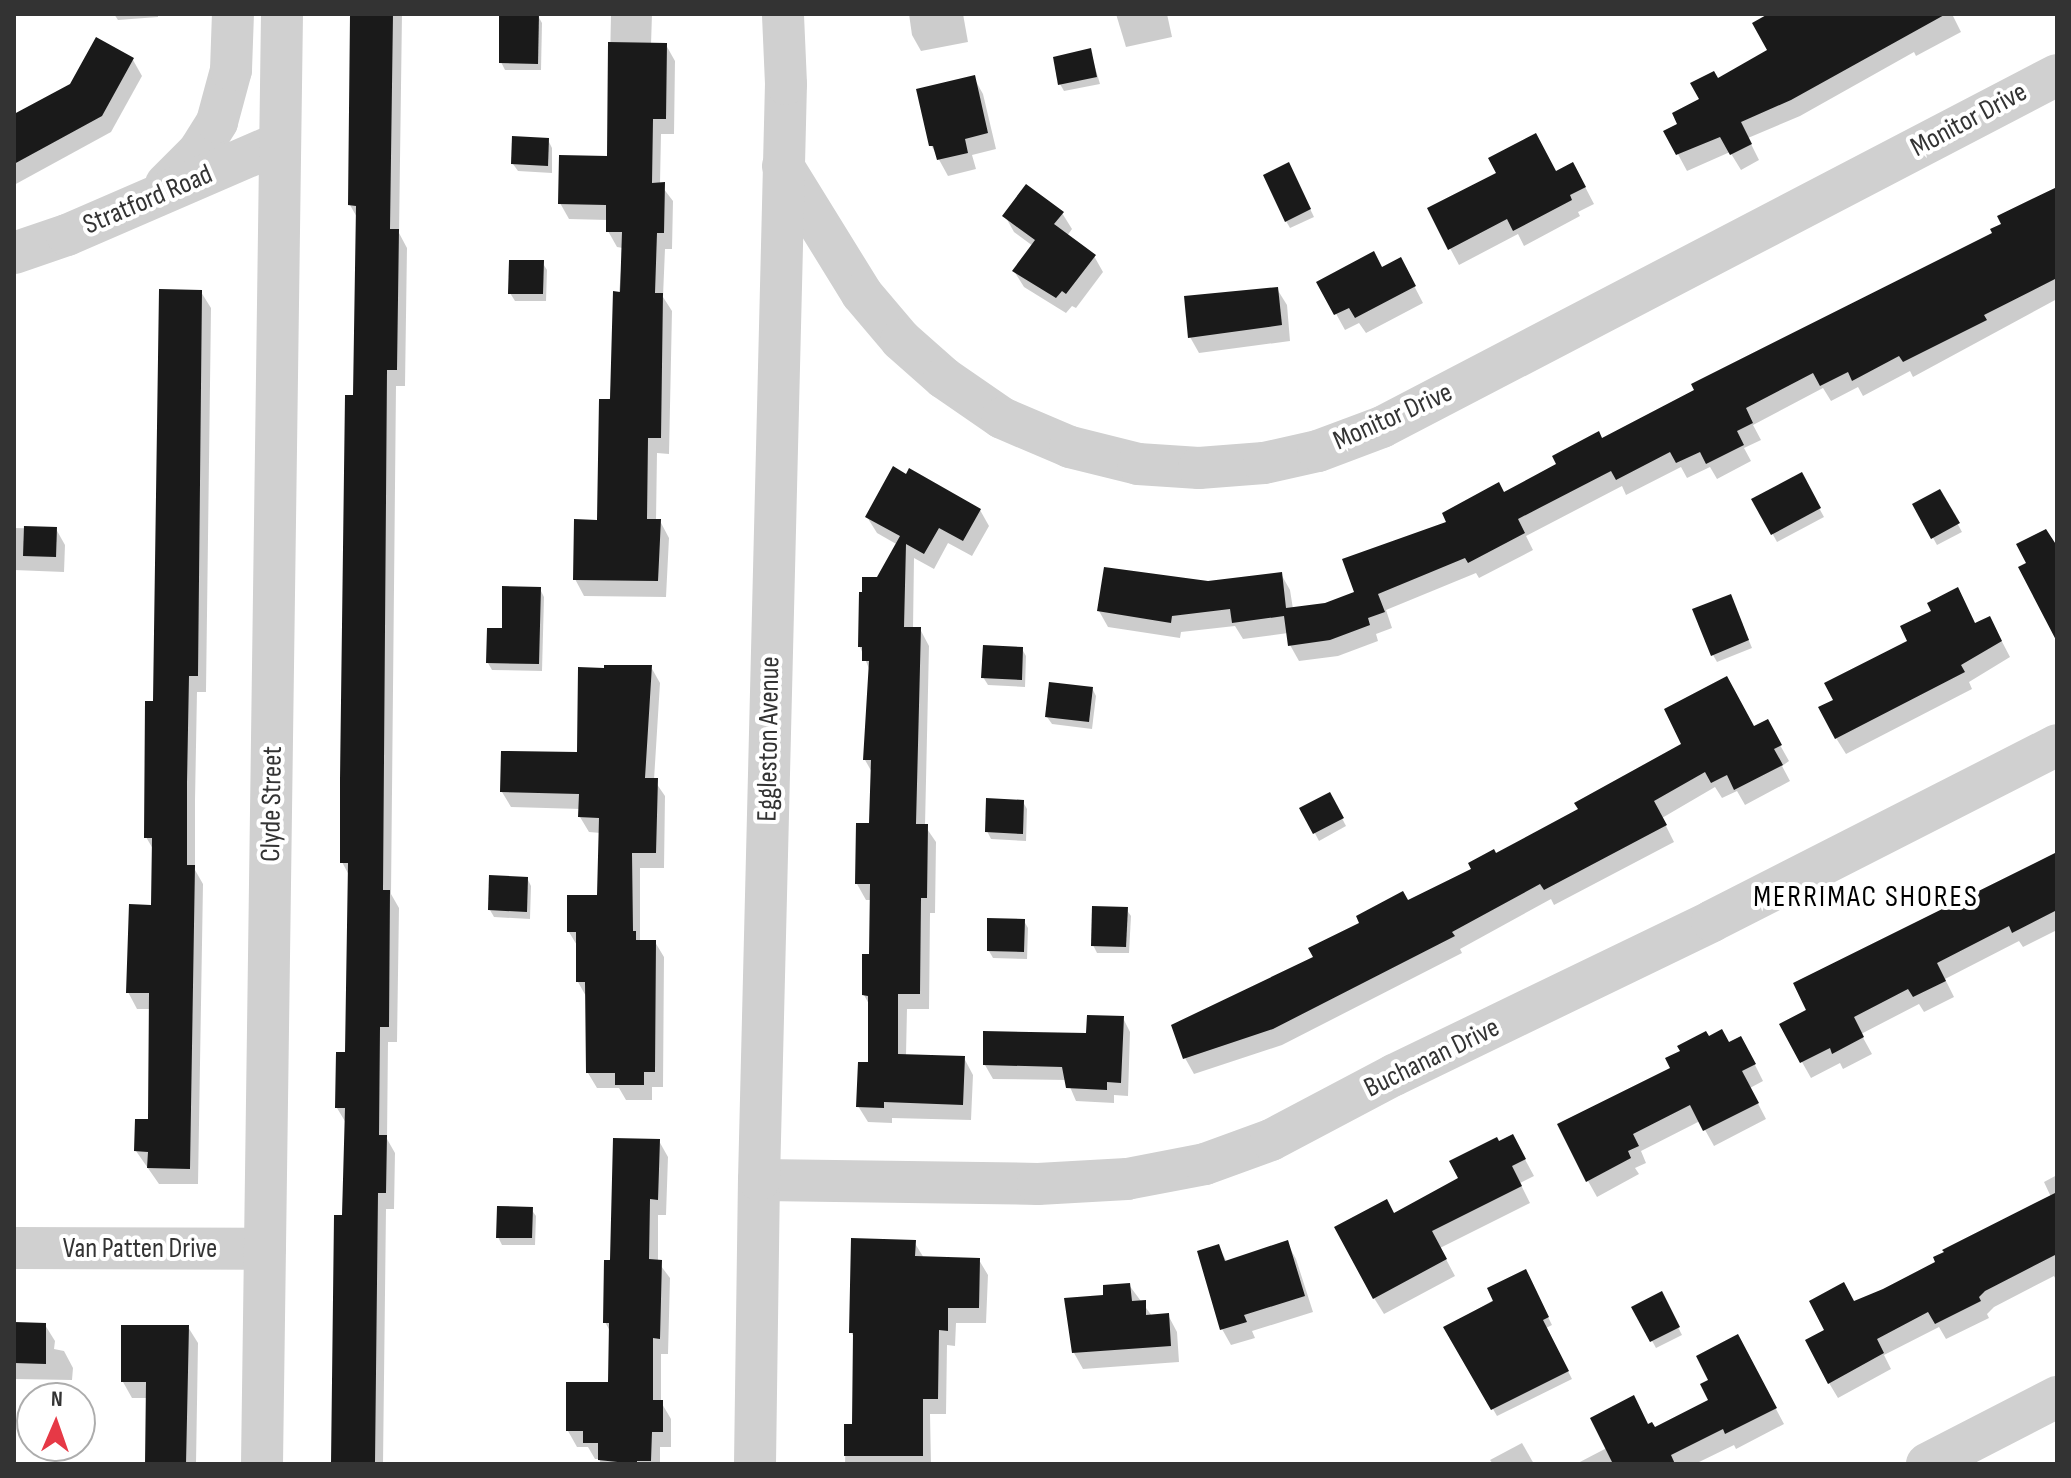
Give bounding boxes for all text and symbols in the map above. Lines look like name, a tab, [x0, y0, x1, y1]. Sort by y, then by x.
street label: Monitor Drive	[1905, 75, 2033, 165]
street label: Stratford Road	[78, 158, 218, 242]
street label: Monitor Drive	[1328, 376, 1458, 458]
street label: Eggleston Avenue	[751, 656, 787, 822]
street label: Clyde Street	[254, 746, 290, 862]
district label: MERRIMAC SHORES	[1753, 879, 1979, 915]
street label: Buchanan Drive	[1359, 1011, 1505, 1105]
street label: Van Patten Drive	[63, 1232, 217, 1266]
north arrow	[16, 1382, 96, 1462]
text: N	[50, 1386, 63, 1413]

